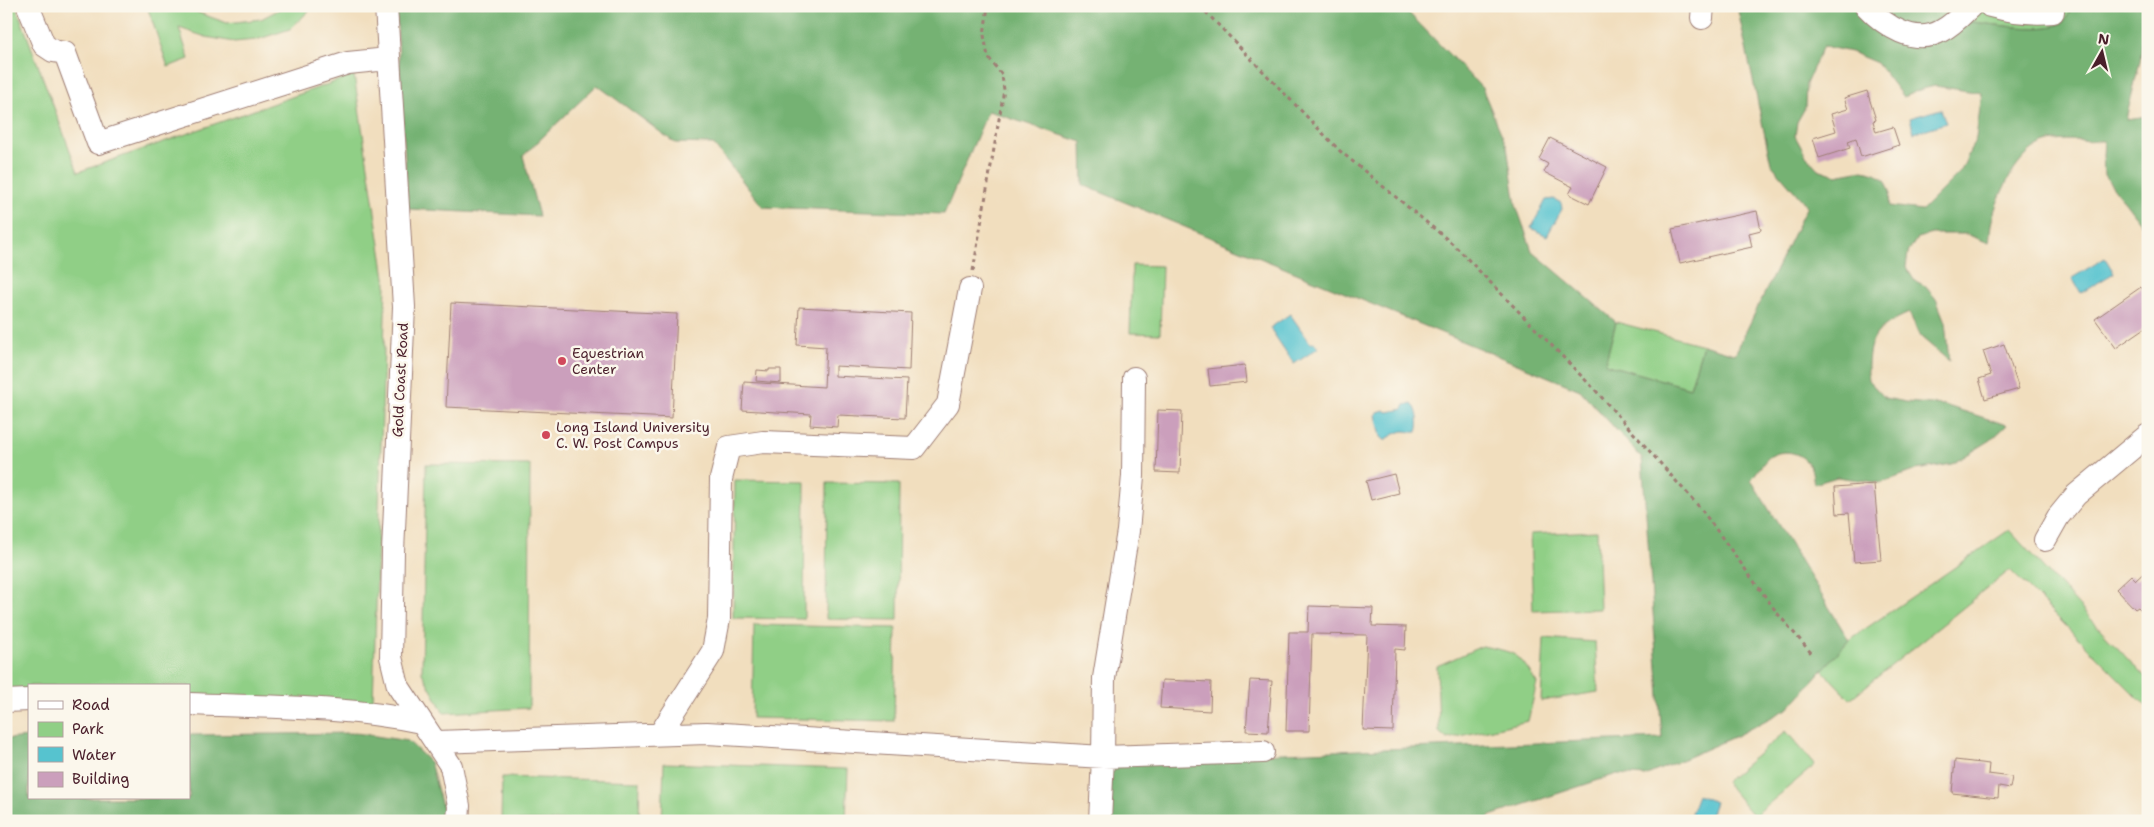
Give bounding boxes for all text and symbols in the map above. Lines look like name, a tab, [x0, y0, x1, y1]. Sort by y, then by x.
north arrow	[2076, 28, 2126, 78]
text: N	[2097, 29, 2111, 49]
street label: Gold Coast Road	[388, 322, 412, 438]
place label: Equestrian Center	[572, 344, 645, 378]
marker: Equestrian Center	[556, 355, 568, 367]
place label: Long Island University C. W. Post Campus	[556, 418, 710, 452]
marker: Long Island University C. W. Post Campus	[540, 429, 552, 441]
legend	[28, 684, 190, 800]
text: Road	[72, 695, 110, 715]
text: Park	[72, 719, 104, 739]
text: Water	[72, 745, 116, 765]
text: Building	[72, 769, 129, 789]

